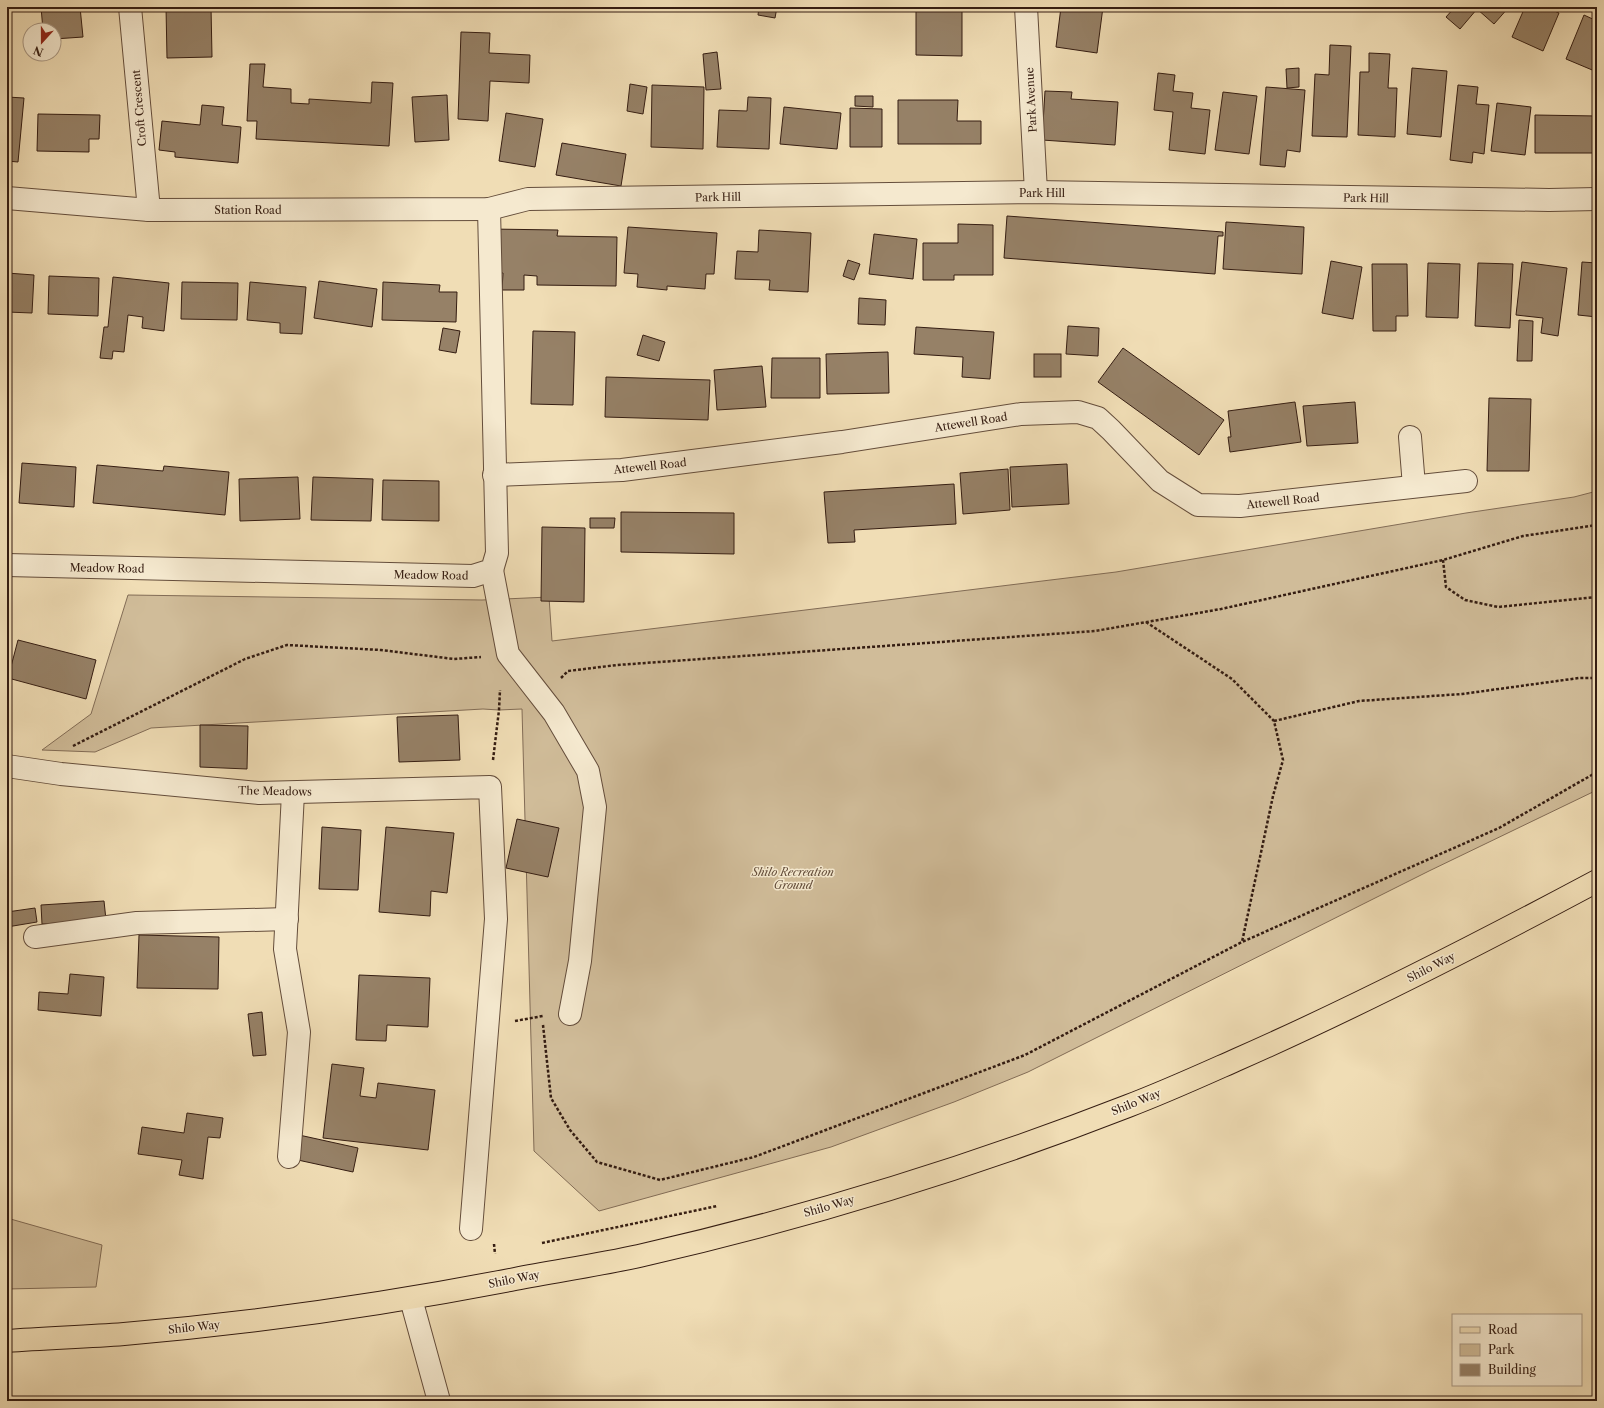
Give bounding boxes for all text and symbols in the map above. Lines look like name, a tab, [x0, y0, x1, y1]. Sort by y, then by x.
north arrow	[22, 22, 62, 62]
text: N	[31, 43, 45, 60]
street label: Park Avenue	[1022, 67, 1040, 133]
street label: Croft Crescent	[129, 69, 149, 147]
street label: Park Hill	[1019, 186, 1066, 200]
street label: Park Hill	[695, 190, 742, 204]
street label: Park Hill	[1343, 191, 1390, 205]
street label: Station Road	[214, 203, 282, 217]
street label: Attewell Road	[933, 409, 1009, 435]
street label: Attewell Road	[612, 455, 688, 477]
street label: Attewell Road	[1245, 490, 1321, 512]
street label: Meadow Road	[69, 560, 145, 576]
street label: Meadow Road	[393, 567, 469, 583]
street label: The Meadows	[238, 783, 312, 799]
park label: Shilo Recreation Ground	[751, 865, 834, 892]
street label: Shilo Way	[1405, 949, 1458, 985]
street label: Shilo Way	[1109, 1085, 1164, 1118]
street label: Shilo Way	[802, 1192, 857, 1220]
street label: Shilo Way	[487, 1267, 542, 1291]
legend	[1452, 1314, 1582, 1386]
street label: Shilo Way	[167, 1317, 221, 1337]
text: Road	[1488, 1322, 1518, 1337]
text: Park	[1488, 1342, 1515, 1357]
text: Building	[1488, 1362, 1536, 1377]

